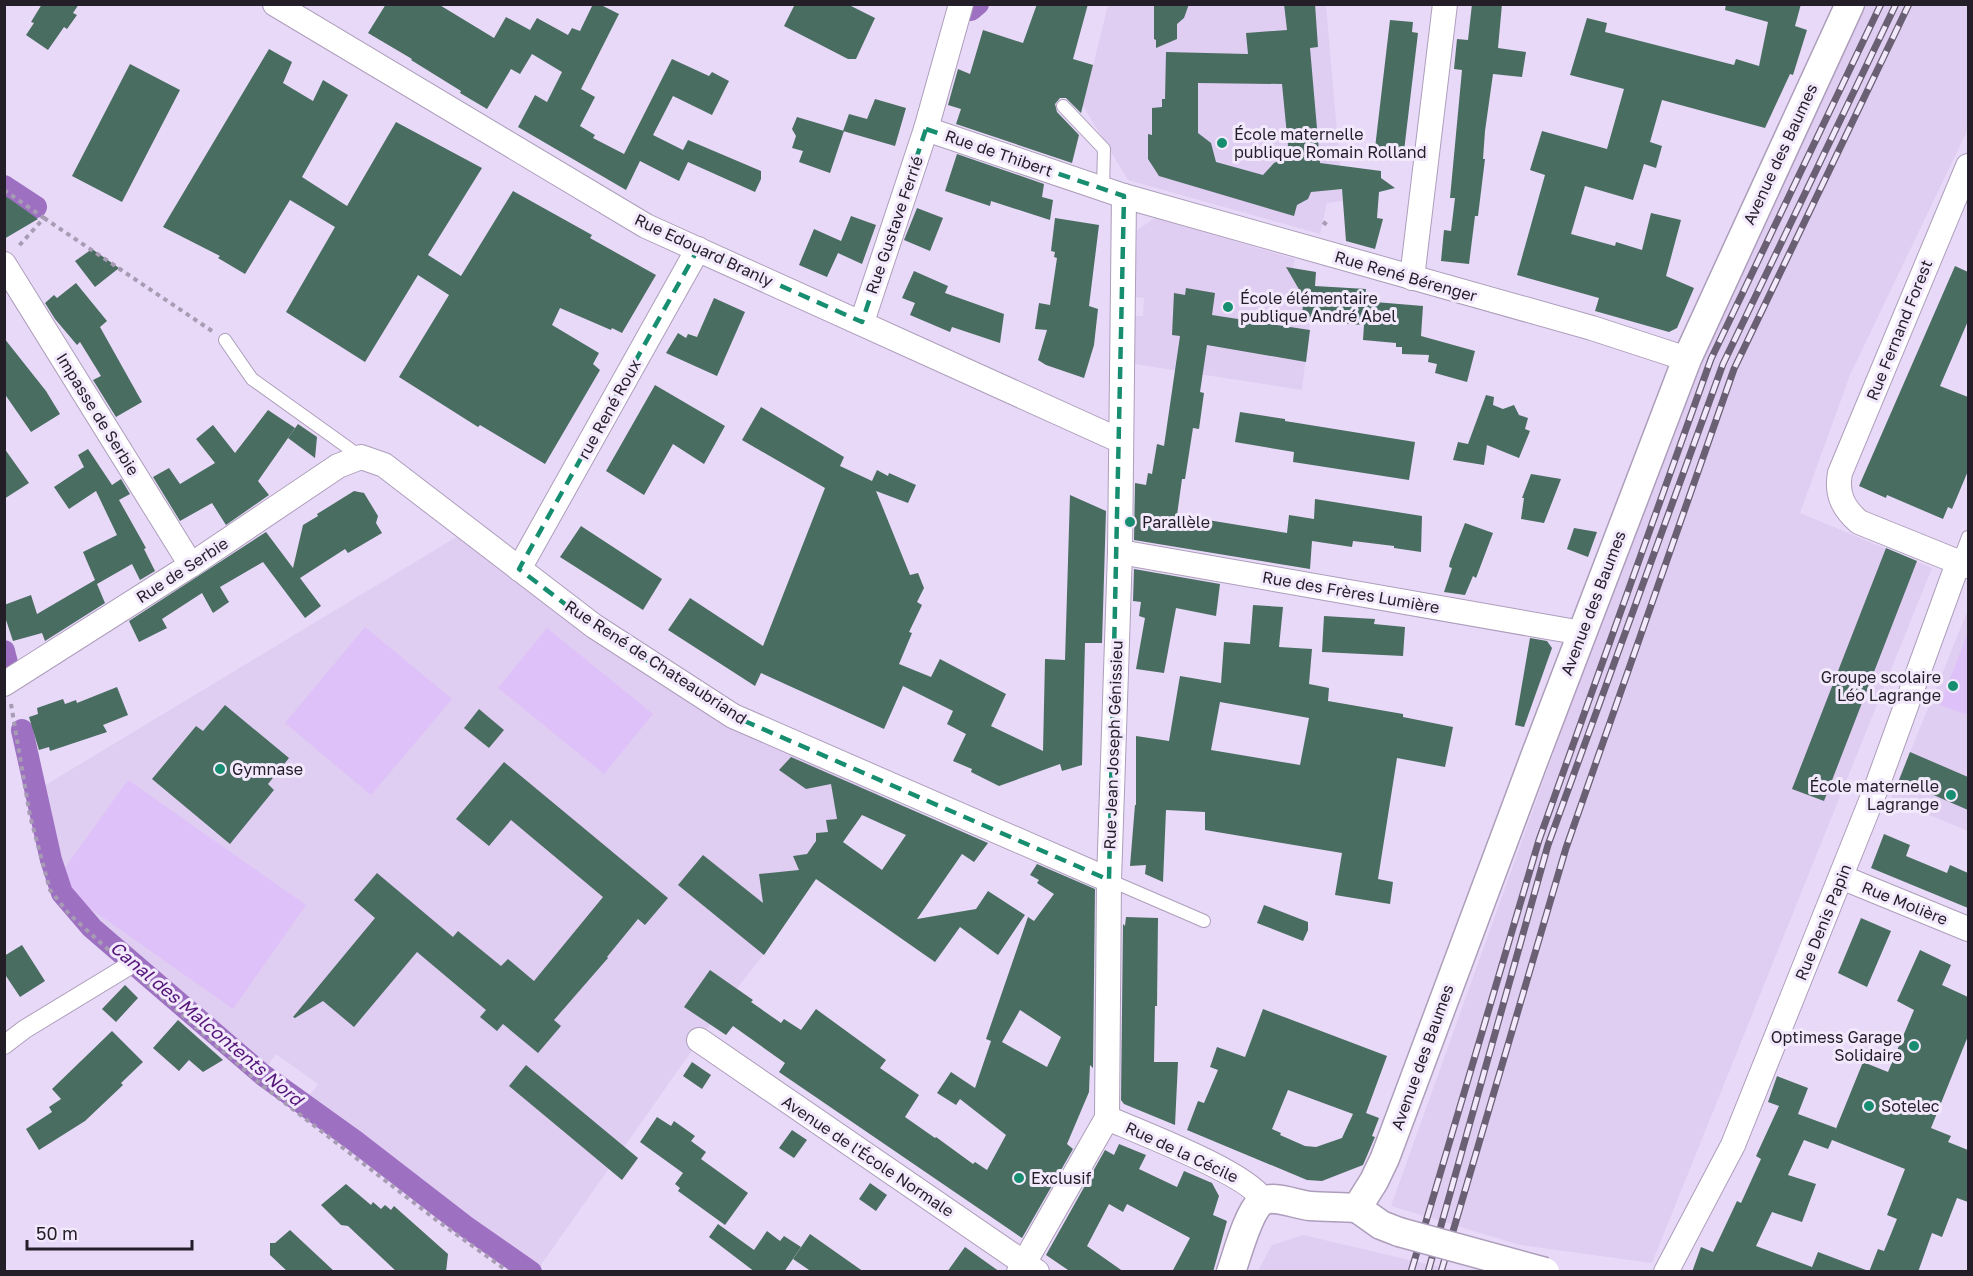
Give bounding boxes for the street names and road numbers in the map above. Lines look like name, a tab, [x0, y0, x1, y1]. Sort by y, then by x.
street label: Avenue des Baumes	[1739, 80, 1821, 228]
street label: Rue de Thibert	[942, 125, 1056, 181]
street label: Rue Gustave Ferrié	[861, 153, 927, 297]
street label: Rue Edouard Branly	[632, 209, 777, 291]
street label: Rue René Bérenger	[1332, 246, 1480, 306]
street label: Rue Fernand Forest	[1862, 257, 1936, 403]
street label: Impasse de Serbie	[52, 349, 144, 479]
street label: rue René Roux	[573, 355, 645, 462]
street label: Avenue des Baumes	[1556, 528, 1630, 678]
street label: Rue de Serbie	[132, 533, 232, 607]
street label: Rue des Frères Lumière	[1261, 567, 1441, 617]
street label: Rue René de Chateaubriand	[561, 596, 751, 728]
street label: Rue Jean Joseph Génissieu	[1099, 640, 1127, 850]
street label: Rue Denis Papin	[1791, 861, 1855, 983]
street label: Rue Molière	[1859, 877, 1951, 929]
street label: Avenue des Baumes	[1386, 981, 1458, 1133]
street label: Avenue de l'École Normale	[778, 1091, 958, 1221]
street label: Rue de la Cécile	[1122, 1117, 1242, 1187]

